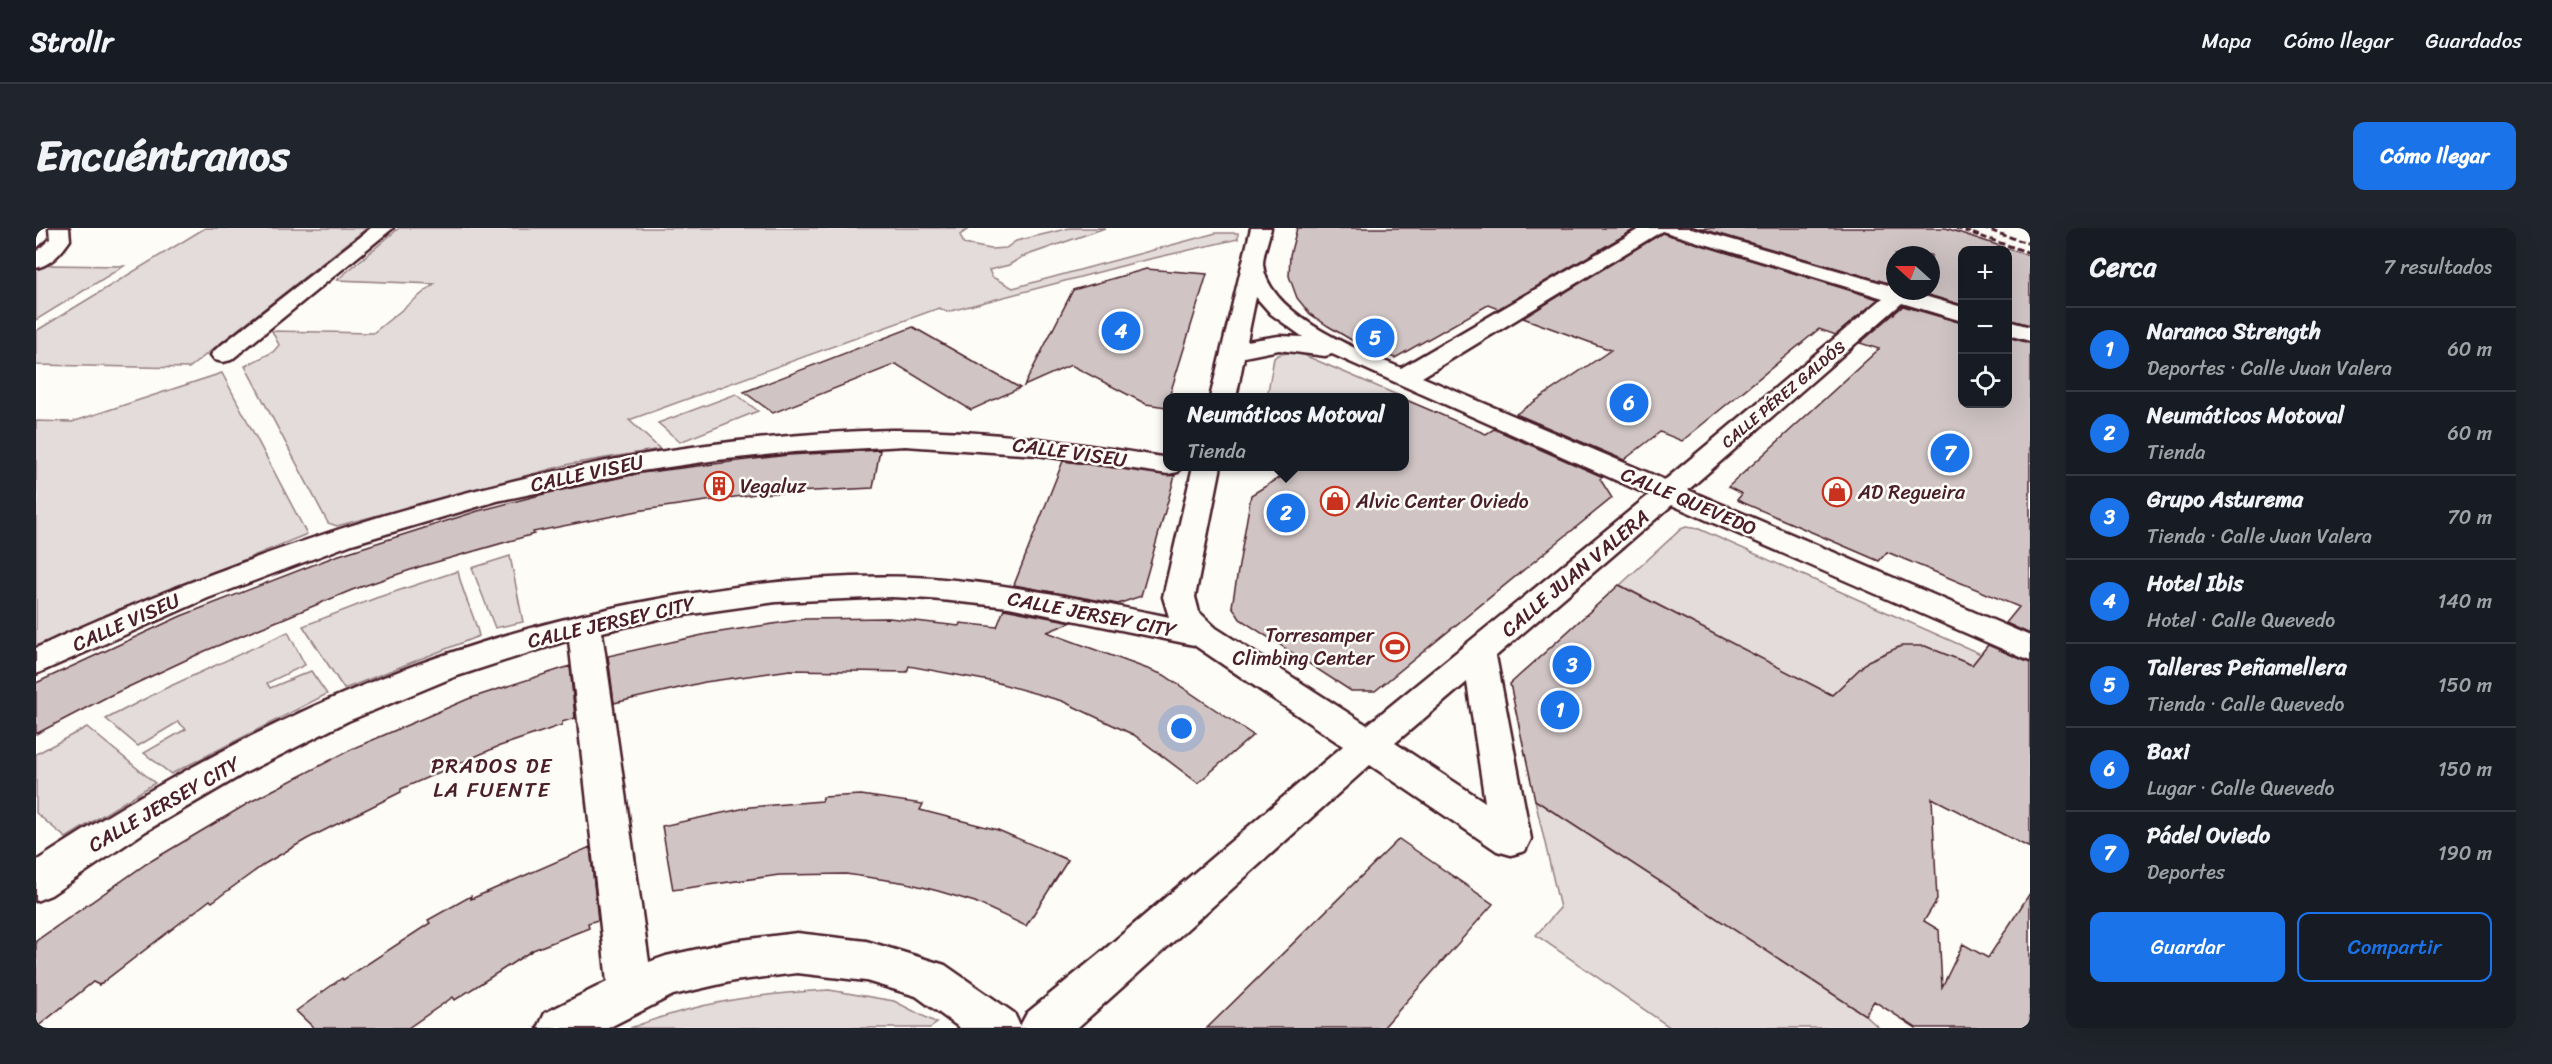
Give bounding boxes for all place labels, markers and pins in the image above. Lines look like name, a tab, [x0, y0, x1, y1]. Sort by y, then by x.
pin: 4	[1102, 308, 1140, 354]
pin: 5	[1356, 316, 1394, 360]
pin: 6	[1610, 380, 1648, 426]
pin: 7	[1930, 430, 1970, 476]
place label: Vegaluz	[740, 469, 807, 504]
building icon: Vegaluz	[703, 470, 735, 502]
place label: AD Regueira	[1857, 475, 1966, 510]
shop icon: AD Regueira	[1821, 476, 1853, 508]
place label: Alvic Center Oviedo	[1355, 484, 1529, 519]
shop icon: Alvic Center Oviedo	[1319, 485, 1351, 517]
pin: 2	[1266, 490, 1306, 536]
place label: Torresamper Climbing Center	[1232, 618, 1376, 676]
sports icon: Torresamper Climbing Center	[1379, 631, 1411, 663]
pin: 3	[1552, 642, 1592, 688]
pin: 1	[1540, 688, 1580, 732]

